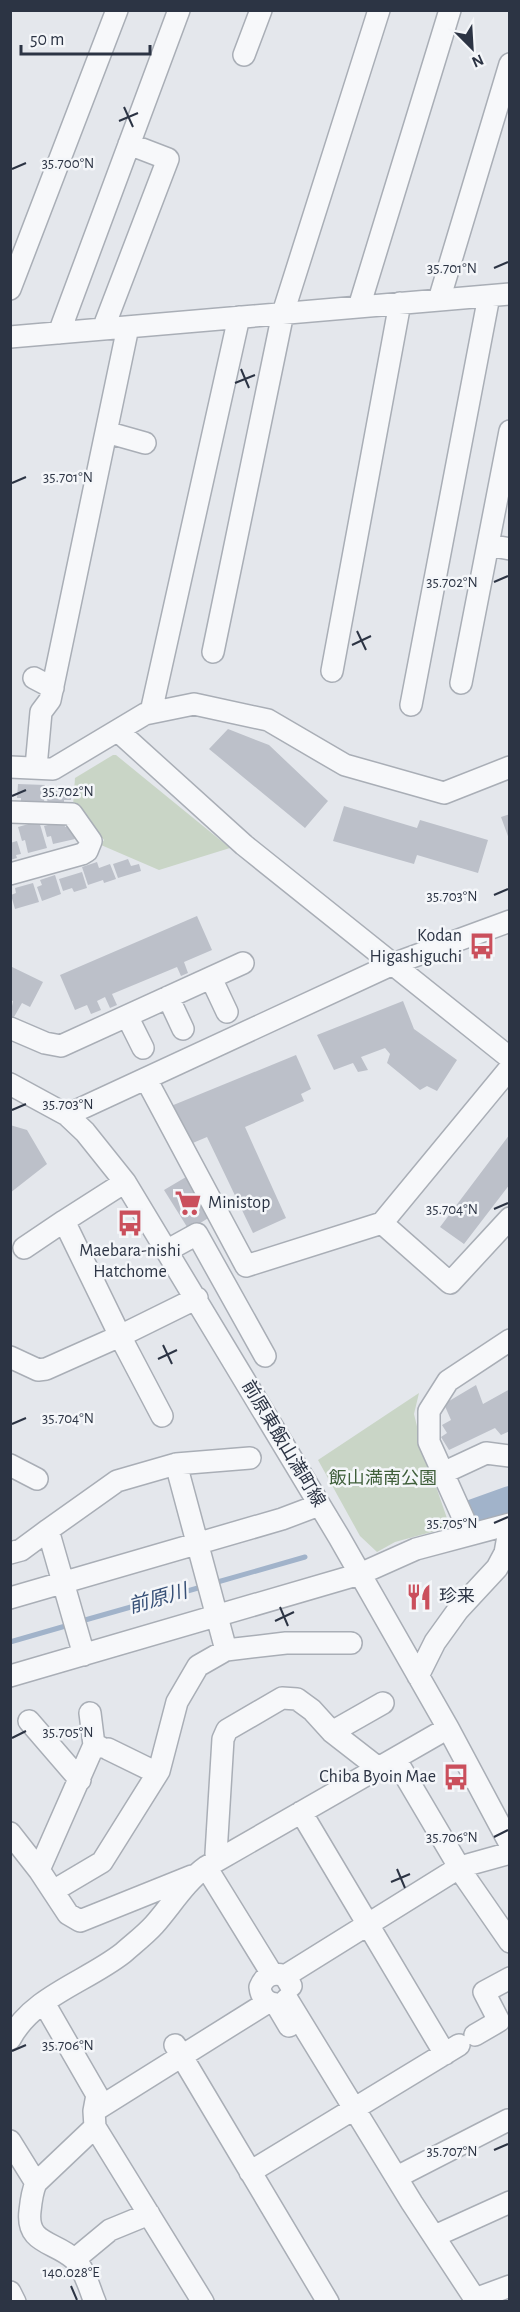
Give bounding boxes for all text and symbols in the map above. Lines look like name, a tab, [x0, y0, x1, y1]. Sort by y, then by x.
scale bar	[21, 18, 150, 56]
north arrow	[442, 18, 502, 78]
text: 50 m	[30, 31, 64, 49]
text: N	[469, 51, 486, 70]
text: 35.700°N	[42, 156, 94, 171]
text: 35.701°N	[427, 261, 477, 276]
text: 35.701°N	[43, 470, 93, 485]
text: 35.702°N	[426, 575, 478, 590]
text: 35.702°N	[42, 784, 94, 799]
text: 35.703°N	[427, 889, 477, 904]
place label: Kodan Higashiguchi	[370, 927, 462, 966]
bus stop icon: Kodan Higashiguchi	[467, 931, 497, 961]
text: 35.703°N	[43, 1097, 93, 1112]
supermarket icon: Ministop	[173, 1188, 203, 1218]
place label: Ministop	[208, 1194, 270, 1212]
text: 35.704°N	[426, 1202, 478, 1217]
bus stop icon: Maebara-nishi Hatchome	[115, 1208, 145, 1238]
place label: Maebara-nishi Hatchome	[79, 1242, 181, 1281]
street label: 前原東飯山満町線	[238, 1377, 330, 1510]
text: 35.704°N	[42, 1411, 94, 1426]
park label: 飯山満南公園	[329, 1469, 437, 1488]
text: 35.705°N	[427, 1516, 477, 1531]
water label: 前原川	[126, 1580, 192, 1617]
restaurant icon: 珍来	[404, 1582, 434, 1612]
place label: 珍来	[439, 1587, 475, 1606]
text: 35.705°N	[43, 1725, 93, 1740]
bus stop icon: Chiba Byoin Mae	[441, 1762, 471, 1792]
place label: Chiba Byoin Mae	[319, 1768, 436, 1786]
text: 35.706°N	[426, 1830, 478, 1845]
text: 35.706°N	[42, 2038, 94, 2053]
text: 35.707°N	[427, 2144, 477, 2159]
text: 140.028°E	[42, 2265, 100, 2280]

